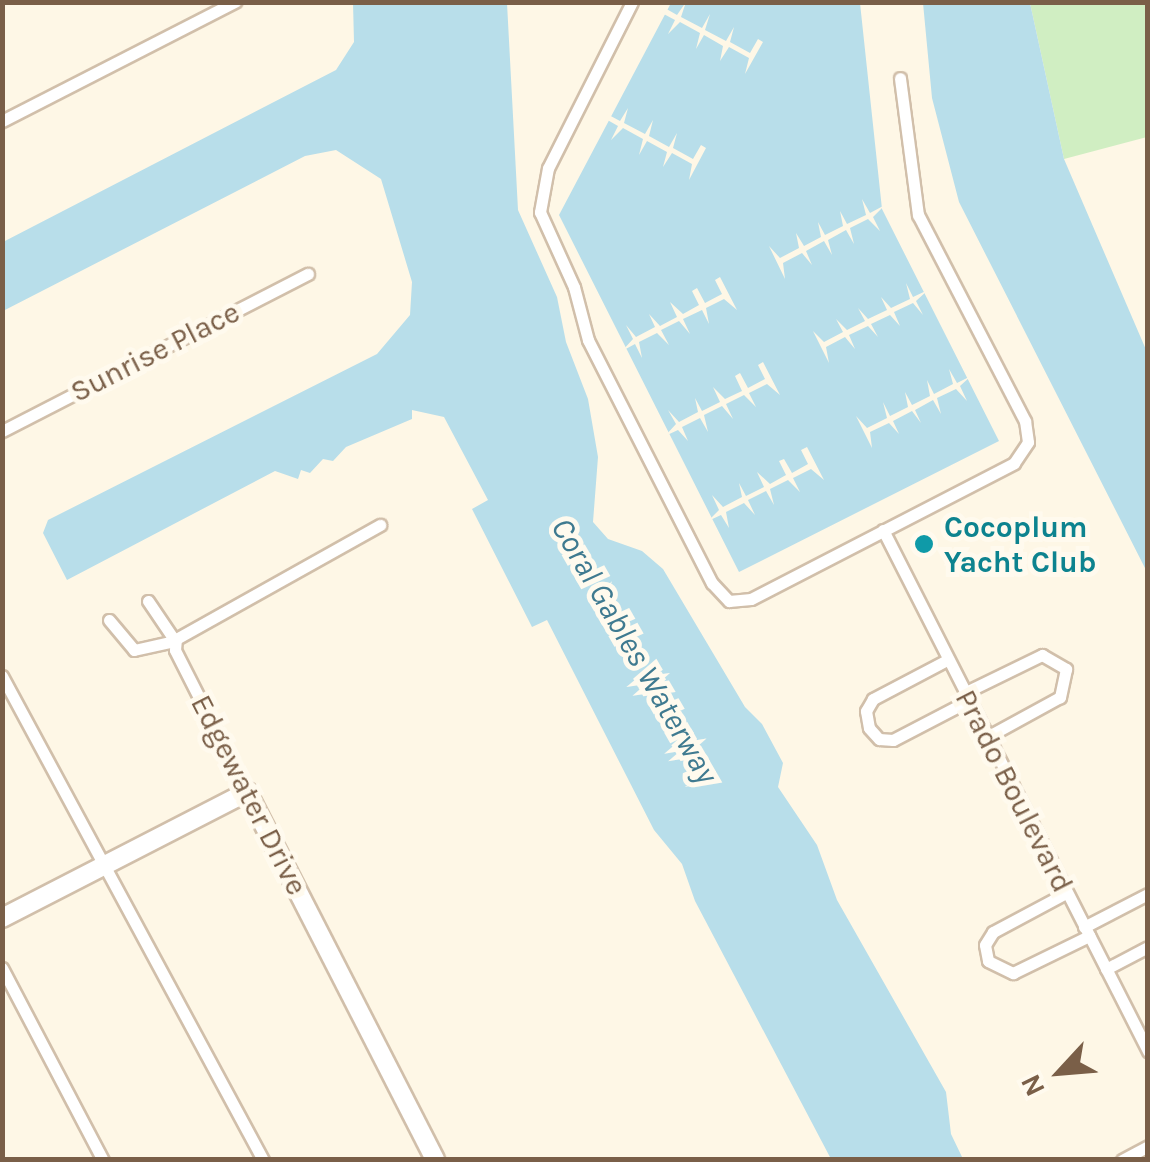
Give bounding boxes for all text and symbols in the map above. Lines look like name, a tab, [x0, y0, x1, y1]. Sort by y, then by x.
street label: Sunrise Place	[64, 294, 246, 410]
place label: Cocoplum Yacht Club	[944, 509, 1096, 580]
water label: Coral Gables Waterway	[542, 511, 726, 791]
marker: Cocoplum Yacht Club	[913, 533, 935, 555]
street label: Prado Boulevard	[947, 684, 1081, 898]
street label: Edgewater Drive	[183, 689, 315, 901]
north arrow	[1010, 1022, 1110, 1122]
text: N	[1013, 1069, 1052, 1102]

